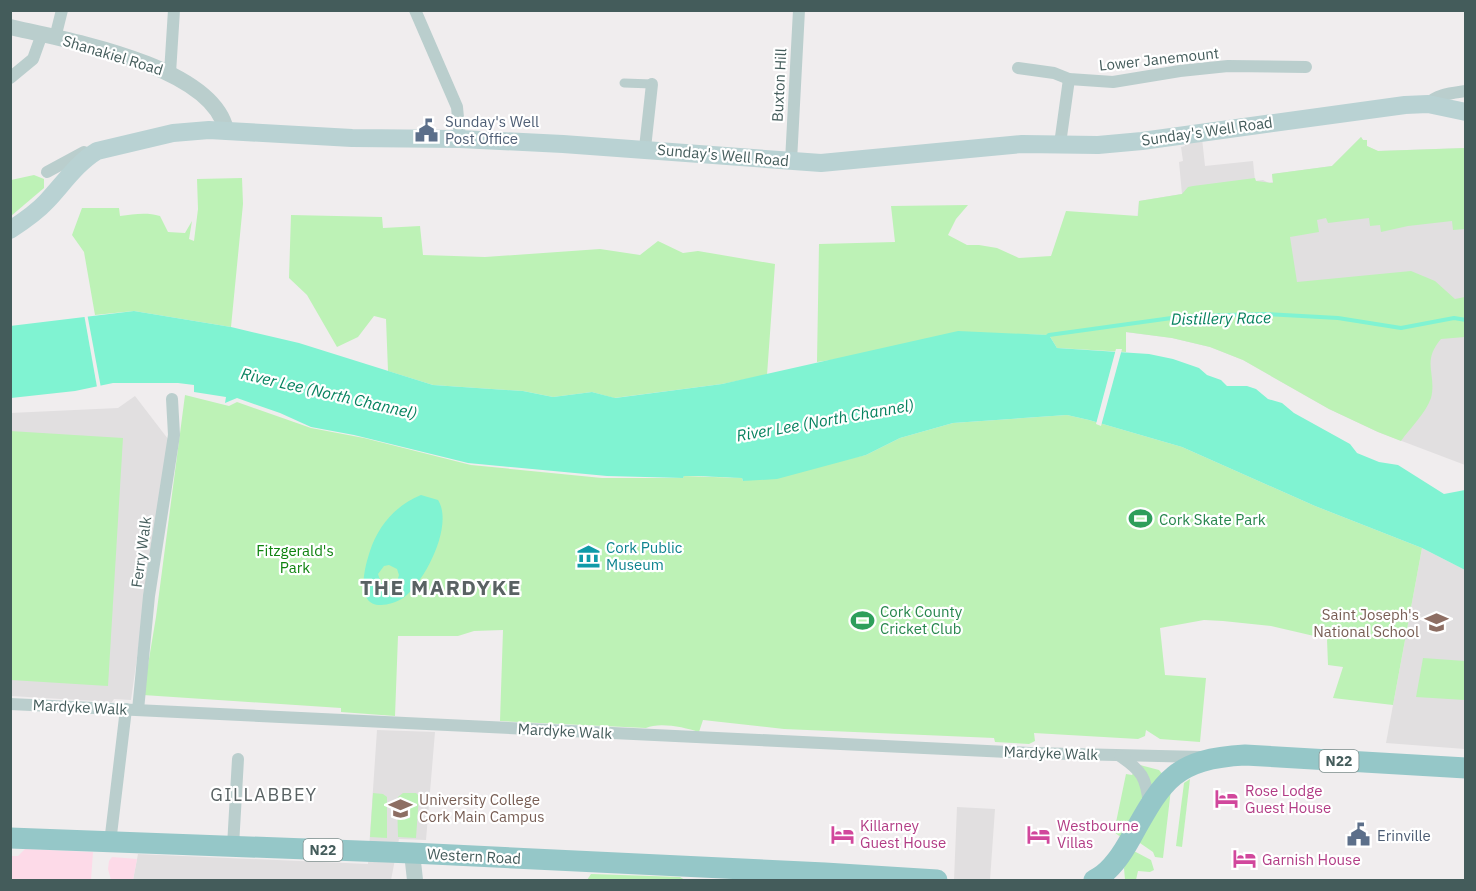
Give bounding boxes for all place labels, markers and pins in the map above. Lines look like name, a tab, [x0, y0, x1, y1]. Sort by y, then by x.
place label: Sunday's Well Post Office	[445, 112, 539, 148]
public building icon: Sunday's Well Post Office	[414, 117, 440, 143]
sports icon: Cork Skate Park	[1128, 506, 1154, 532]
place label: Cork Skate Park	[1159, 510, 1266, 529]
place label: Cork Public Museum	[606, 538, 683, 574]
museum icon: Cork Public Museum	[575, 543, 601, 569]
place label: Cork County Cricket Club	[880, 602, 963, 638]
place label: Saint Joseph's National School	[1313, 605, 1419, 641]
sports icon: Cork County Cricket Club	[849, 607, 875, 633]
school or university icon: Saint Joseph's National School	[1424, 610, 1450, 636]
place label: Rose Lodge Guest House	[1245, 781, 1331, 817]
hotel icon: Rose Lodge Guest House	[1214, 786, 1240, 812]
place label: University College Cork Main Campus	[419, 790, 545, 826]
school or university icon: University College Cork Main Campus	[388, 795, 414, 821]
place label: Killarney Guest House	[860, 816, 946, 852]
place label: Westbourne Villas	[1057, 816, 1139, 852]
hotel icon: Killarney Guest House	[829, 821, 855, 847]
hotel icon: Westbourne Villas	[1026, 821, 1052, 847]
public building icon: Erinville	[1346, 822, 1372, 848]
place label: Erinville	[1377, 826, 1431, 845]
hotel icon: Garnish House	[1231, 846, 1257, 872]
place label: Garnish House	[1262, 850, 1361, 869]

